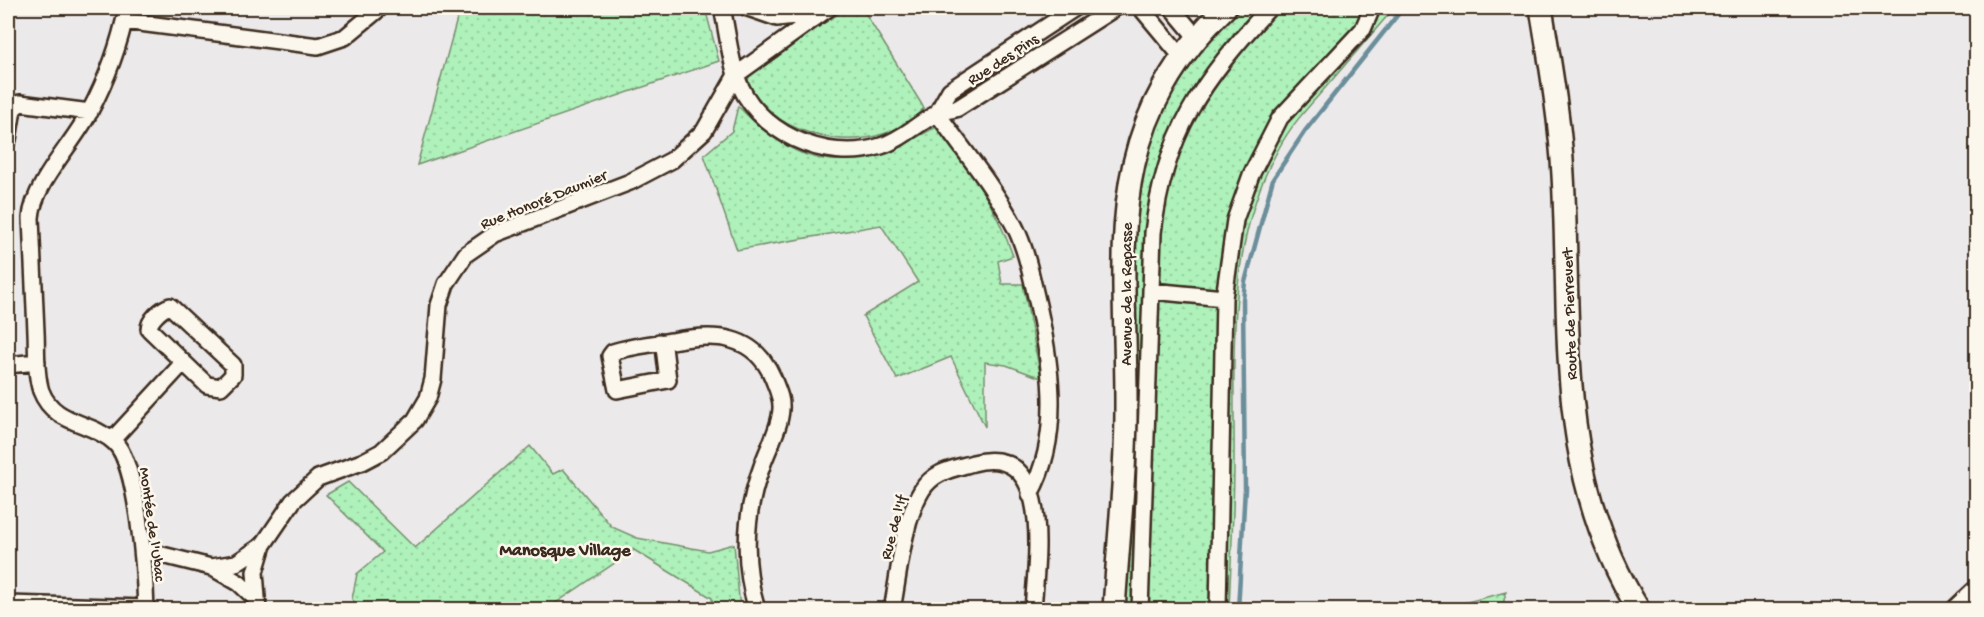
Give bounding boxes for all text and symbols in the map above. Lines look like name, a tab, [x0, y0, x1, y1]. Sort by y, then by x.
street label: Rue des Pins	[965, 30, 1044, 91]
street label: Rue Honoré Daumier	[478, 167, 611, 235]
street label: Avenue de la Repasse	[1119, 222, 1138, 365]
street label: Route de Pierrevert	[1560, 246, 1583, 380]
street label: Montée de l'Ubac	[133, 466, 168, 583]
street label: Rue de l'If	[878, 493, 913, 562]
district label: Manosque Village	[499, 541, 631, 562]

